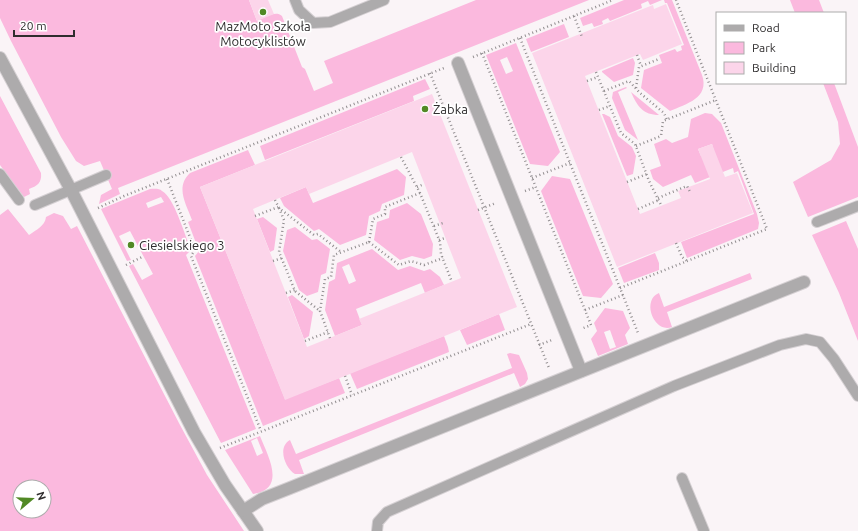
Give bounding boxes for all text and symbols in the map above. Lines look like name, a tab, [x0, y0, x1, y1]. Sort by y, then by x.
marker: MazMoto Szkoła Motocyklistów	[258, 7, 268, 17]
scale bar	[14, 12, 74, 38]
legend	[716, 12, 846, 84]
text: 20 m	[20, 19, 47, 32]
place label: MazMoto Szkoła Motocyklistów	[215, 19, 311, 48]
text: Road	[752, 21, 780, 34]
text: Park	[752, 41, 776, 54]
text: Building	[752, 61, 796, 74]
place label: Żabka	[433, 101, 468, 116]
marker: Żabka	[420, 104, 430, 114]
place label: Ciesielskiego 3	[139, 238, 225, 252]
marker: Ciesielskiego 3	[126, 240, 136, 250]
north arrow	[12, 479, 52, 519]
text: N	[34, 490, 48, 502]

